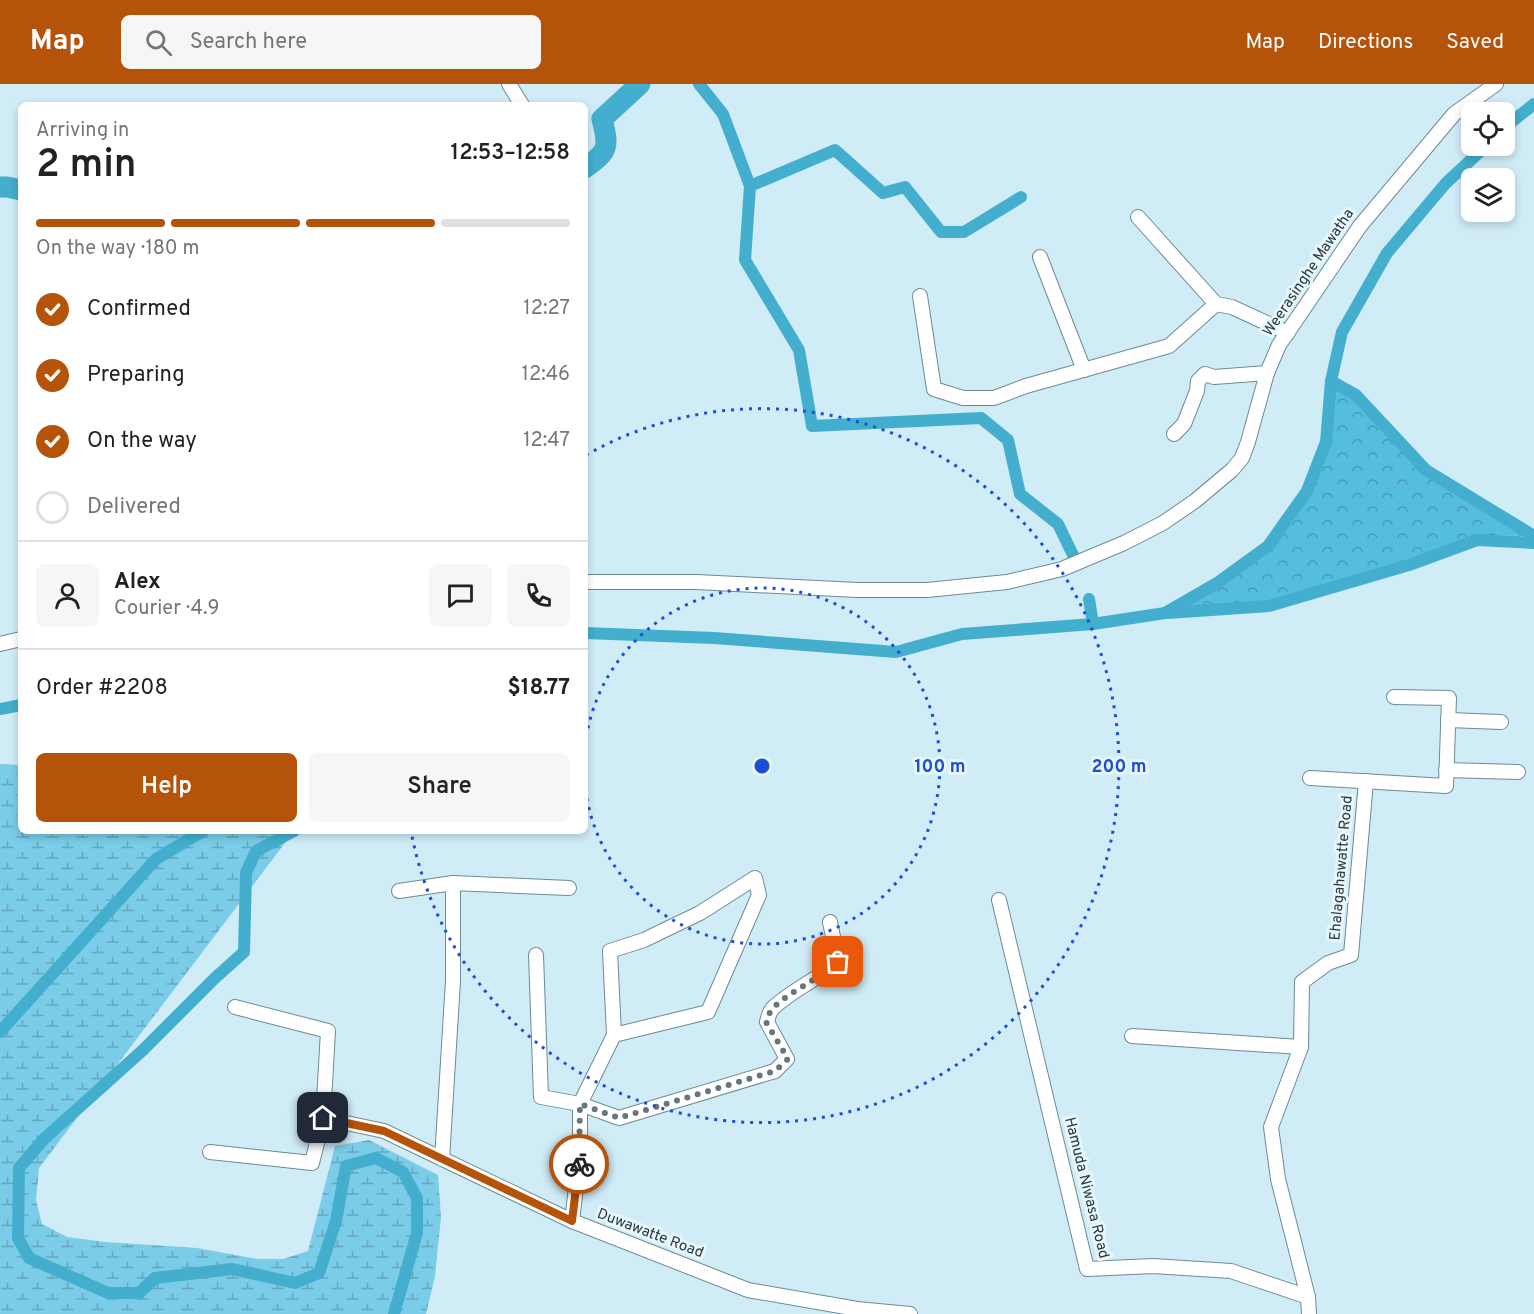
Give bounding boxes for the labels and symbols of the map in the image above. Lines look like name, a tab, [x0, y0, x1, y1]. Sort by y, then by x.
street label: Weerasinghe Mawatha	[1259, 206, 1359, 340]
centre of rings	[752, 756, 772, 776]
text: 100 m	[914, 756, 966, 779]
text: 200 m	[1091, 756, 1147, 779]
street label: Ehalagahawatte Road	[1326, 795, 1358, 941]
pin	[812, 936, 863, 987]
pin	[297, 1092, 348, 1143]
street label: Hamuda Niwasa Road	[1059, 1115, 1113, 1261]
courier	[549, 1134, 609, 1194]
street label: Duwawatte Road	[594, 1205, 706, 1263]

